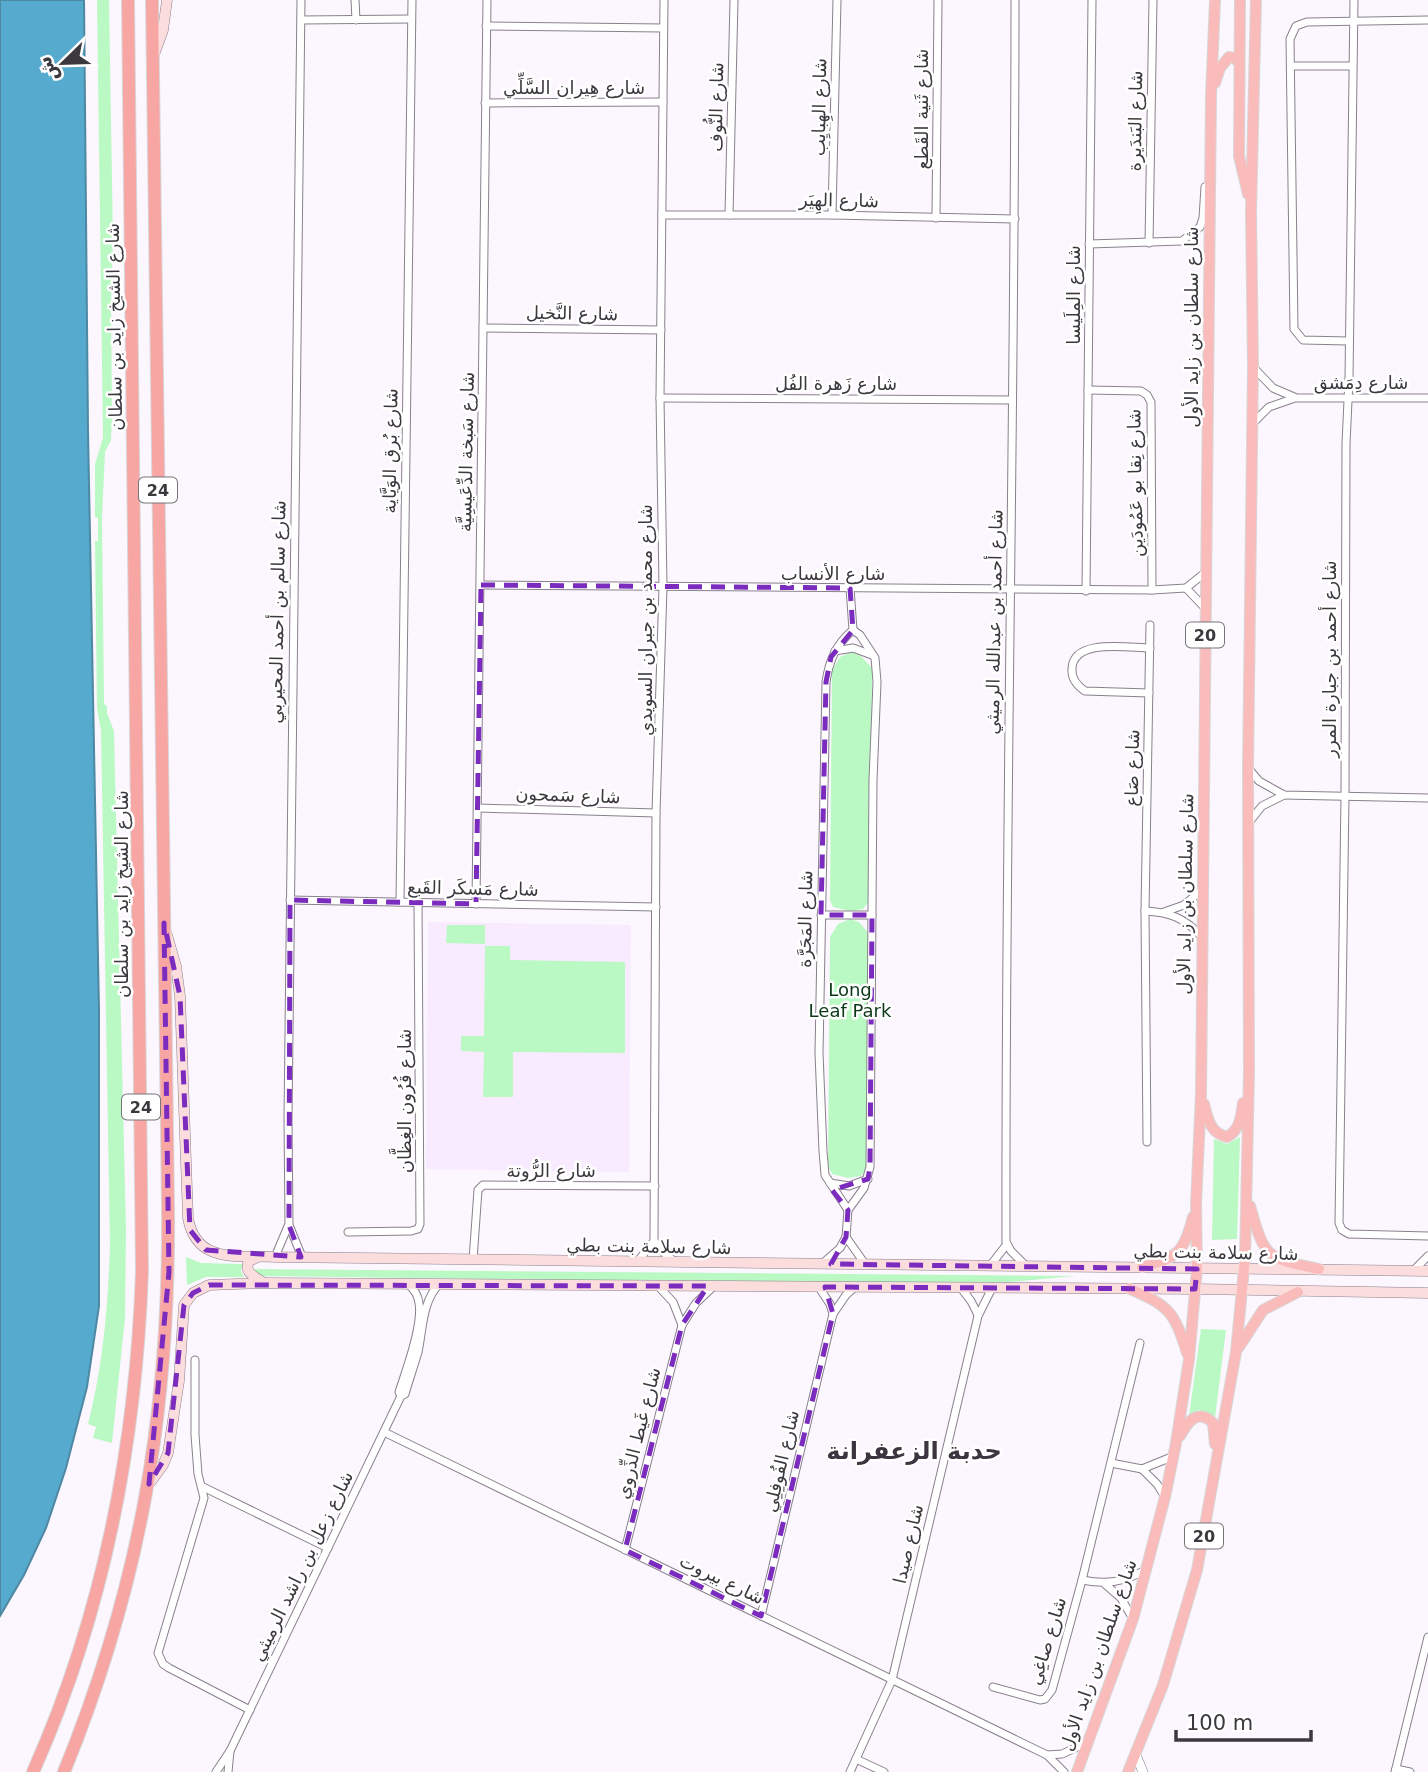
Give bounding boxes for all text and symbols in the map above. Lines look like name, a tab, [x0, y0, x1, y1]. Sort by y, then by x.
north arrow	[28, 28, 98, 98]
street label: شارع ثَنية القَطع	[911, 49, 933, 169]
text: ش	[32, 53, 64, 86]
street label: شارع الهِبايِب	[808, 58, 835, 156]
street label: شارع النُّوف	[702, 62, 728, 152]
street label: شارع البَندَيرة	[1124, 70, 1147, 172]
street label: شارع هِيران السَّلِّي	[503, 72, 645, 99]
street label: شارع الهِيَر	[798, 189, 879, 215]
street label: شارع الشيخ زايد بن سلطان	[102, 223, 127, 431]
street label: شارع سلطان بن زايد الأول	[1181, 226, 1203, 428]
street label: شارع المِلَيسا	[1063, 245, 1085, 345]
street label: شارع النَّخيل	[526, 301, 618, 325]
street label: شارع سَبخة الدِّعَيسِيَّة	[454, 372, 479, 532]
street label: شارع دِمَشق	[1314, 372, 1408, 394]
street label: شارع زَهرة الفُل	[775, 373, 897, 395]
street label: شارع بُرق الوَيَّاية	[378, 388, 403, 514]
street label: شارع نِقا بو عَمُودَين	[1123, 409, 1148, 557]
road number: 24	[139, 477, 177, 503]
street label: شارع سالم بن أحمد المحيربي	[264, 500, 290, 724]
street label: شارع محمد بن جبران السويدي	[635, 504, 657, 736]
street label: شارع أحمد بن عبدالله الرميثي	[981, 509, 1007, 735]
street label: شارع أحمد بن جبارة المرر	[1318, 560, 1341, 759]
street label: شارع الأنساب	[781, 563, 885, 585]
road number: 20	[1186, 622, 1224, 648]
street label: شارع صَاع	[1121, 729, 1144, 807]
street label: شارع سَمحون	[515, 783, 621, 808]
street label: شارع الشيخ زايد بن سلطان	[111, 790, 133, 998]
street label: شارع سلطان بن زايد الأول	[1173, 793, 1198, 995]
street label: شارع المَجَرَّة	[794, 870, 817, 968]
street label: شارع مَسكَر القَبع	[407, 876, 539, 901]
park label: Long Leaf Park	[809, 979, 892, 1021]
street label: شارع قُرُون الغِظَّان	[388, 1029, 416, 1173]
road number: 24	[122, 1094, 160, 1120]
street label: شارع الرُّوتة	[506, 1159, 596, 1182]
street label: شارع سلامة بنت بطي	[566, 1234, 732, 1259]
street label: شارع سلامة بنت بطي	[1133, 1240, 1299, 1265]
street label: شارع غَيط الذِّروي	[610, 1365, 665, 1501]
street label: شارع الفُوفِلِي	[759, 1408, 804, 1514]
district label: حدبة الزعفرانة	[826, 1437, 1002, 1465]
street label: شارع زعل بن راشد الرميثي	[247, 1468, 358, 1665]
street label: شارع صيدا	[889, 1502, 928, 1586]
road number: 20	[1185, 1524, 1223, 1548]
street label: شارع بيروت	[676, 1549, 768, 1609]
street label: شارع سلطان بن زايد الأول	[1055, 1556, 1142, 1754]
street label: شارع صاغِي	[1024, 1594, 1071, 1688]
scale bar	[1176, 1698, 1311, 1742]
text: 100 m	[1186, 1711, 1253, 1735]

